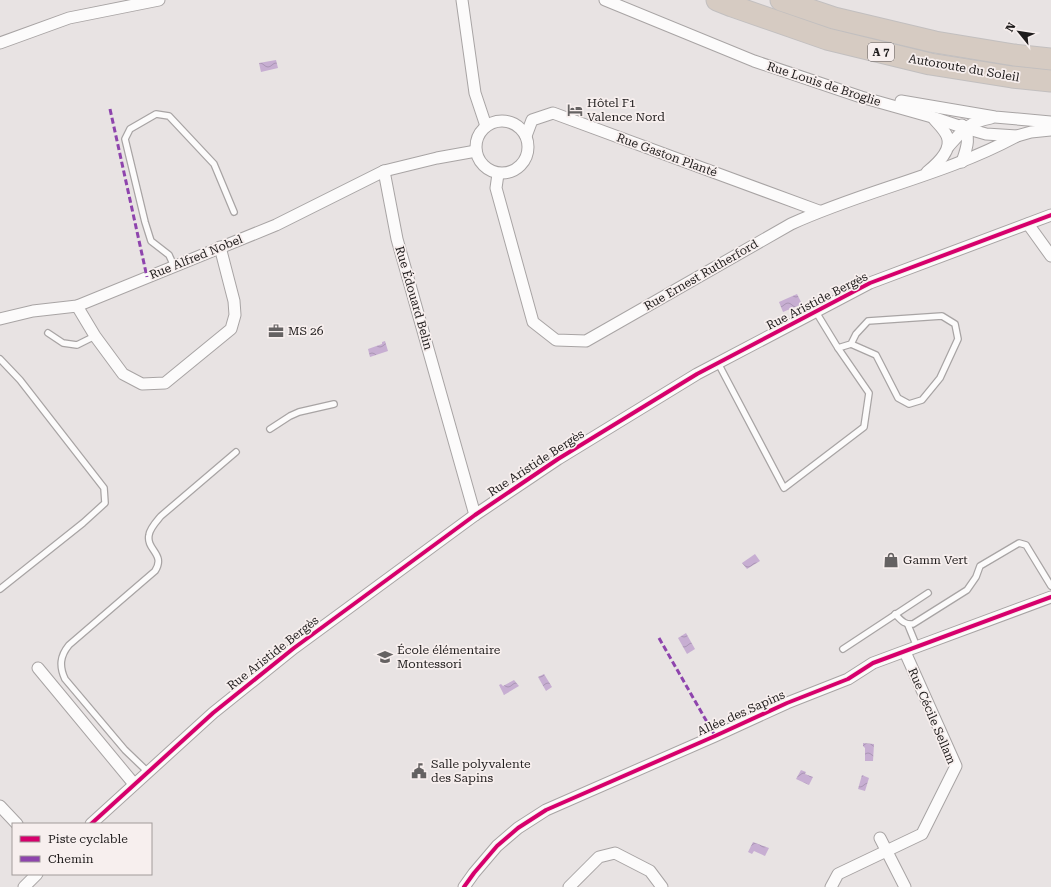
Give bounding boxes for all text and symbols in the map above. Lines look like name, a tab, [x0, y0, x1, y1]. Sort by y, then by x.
north arrow	[999, 12, 1039, 52]
text: N	[1003, 20, 1019, 34]
road number: A 7	[868, 43, 894, 61]
street label: Autoroute du Soleil	[908, 51, 1021, 85]
street label: Rue Louis de Broglie	[765, 59, 883, 109]
place label: Hôtel F1 Valence Nord	[587, 96, 665, 124]
hotel icon: Hôtel F1 Valence Nord	[566, 101, 584, 119]
street label: Rue Gaston Planté	[615, 130, 720, 180]
street label: Rue Alfred Nobel	[147, 232, 245, 282]
street label: Rue Ernest Rutherford	[642, 236, 761, 313]
street label: Rue Édouard Belin	[392, 244, 436, 352]
street label: Rue Aristide Bergès	[764, 269, 870, 333]
office icon: MS 26	[267, 322, 285, 340]
place label: MS 26	[288, 324, 324, 338]
street label: Rue Aristide Bergès	[485, 426, 587, 499]
shop icon: Gamm Vert	[882, 551, 900, 569]
place label: Gamm Vert	[903, 553, 968, 567]
street label: Rue Aristide Bergès	[225, 613, 322, 693]
place label: École élémentaire Montessori	[397, 643, 501, 671]
school or university icon: École élémentaire Montessori	[376, 648, 394, 666]
street label: Rue Cécile Sellam	[905, 666, 959, 766]
street label: Allée des Sapins	[695, 687, 787, 739]
place label: Salle polyvalente des Sapins	[431, 757, 531, 785]
public building icon: Salle polyvalente des Sapins	[410, 762, 428, 780]
legend	[12, 823, 152, 875]
text: Piste cyclable	[48, 832, 128, 846]
text: Chemin	[48, 852, 94, 866]

